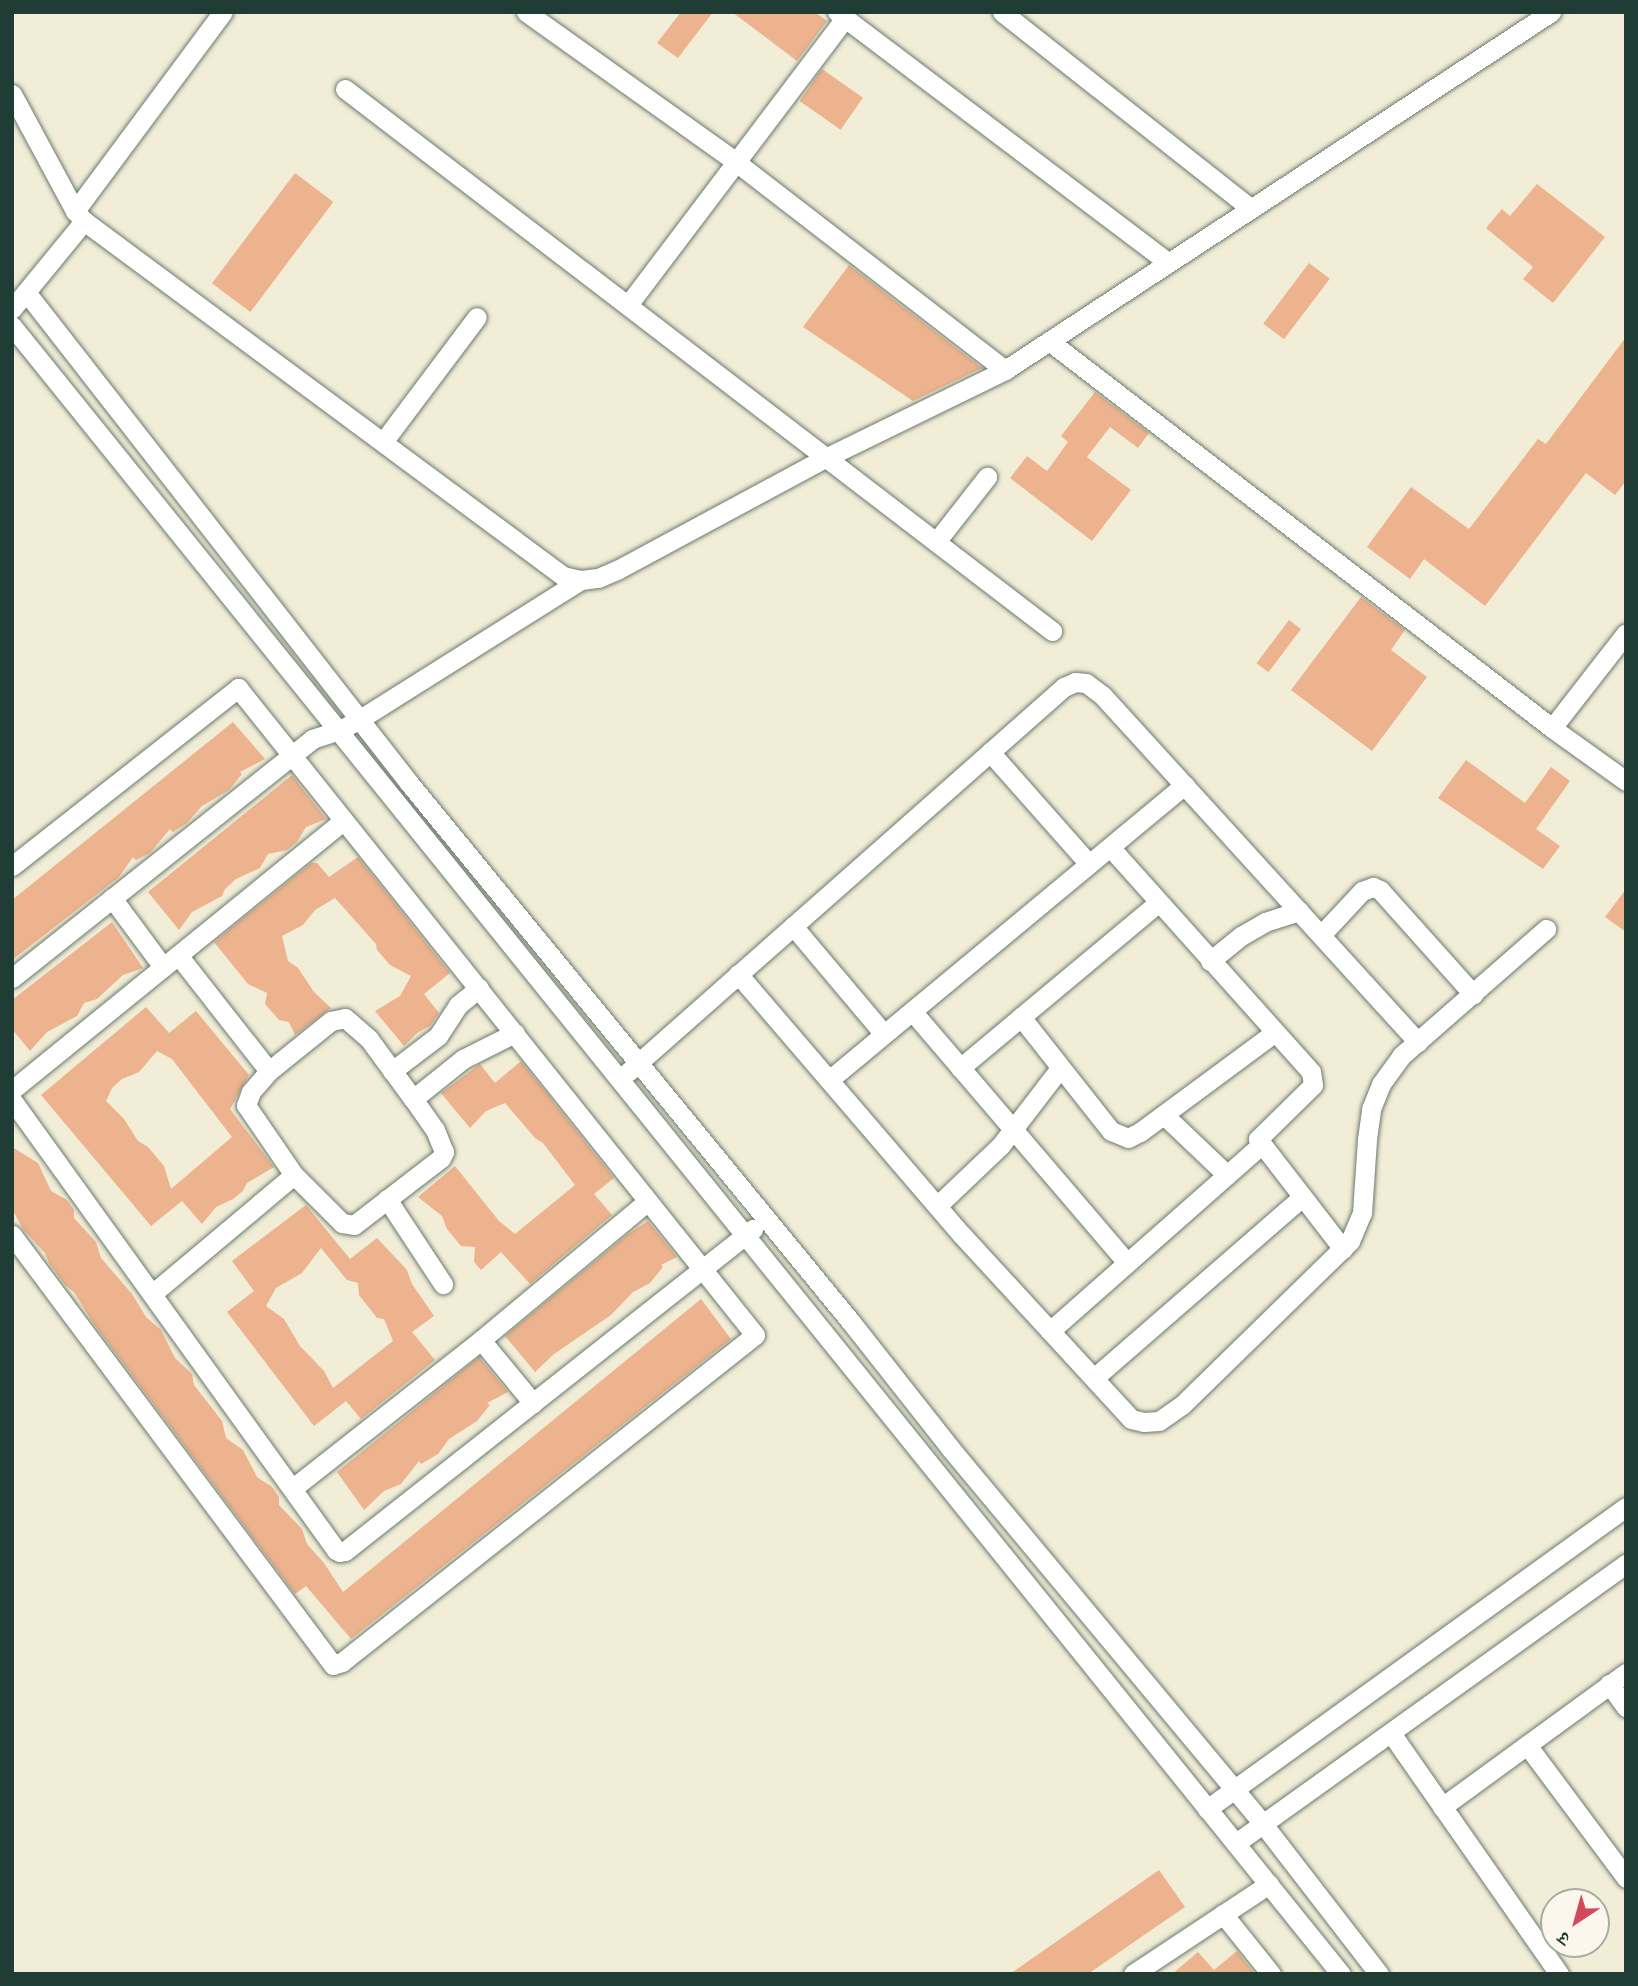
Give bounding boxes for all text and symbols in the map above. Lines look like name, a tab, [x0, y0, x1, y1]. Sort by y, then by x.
north arrow	[1540, 1888, 1610, 1958]
text: उ	[1552, 1926, 1575, 1952]

